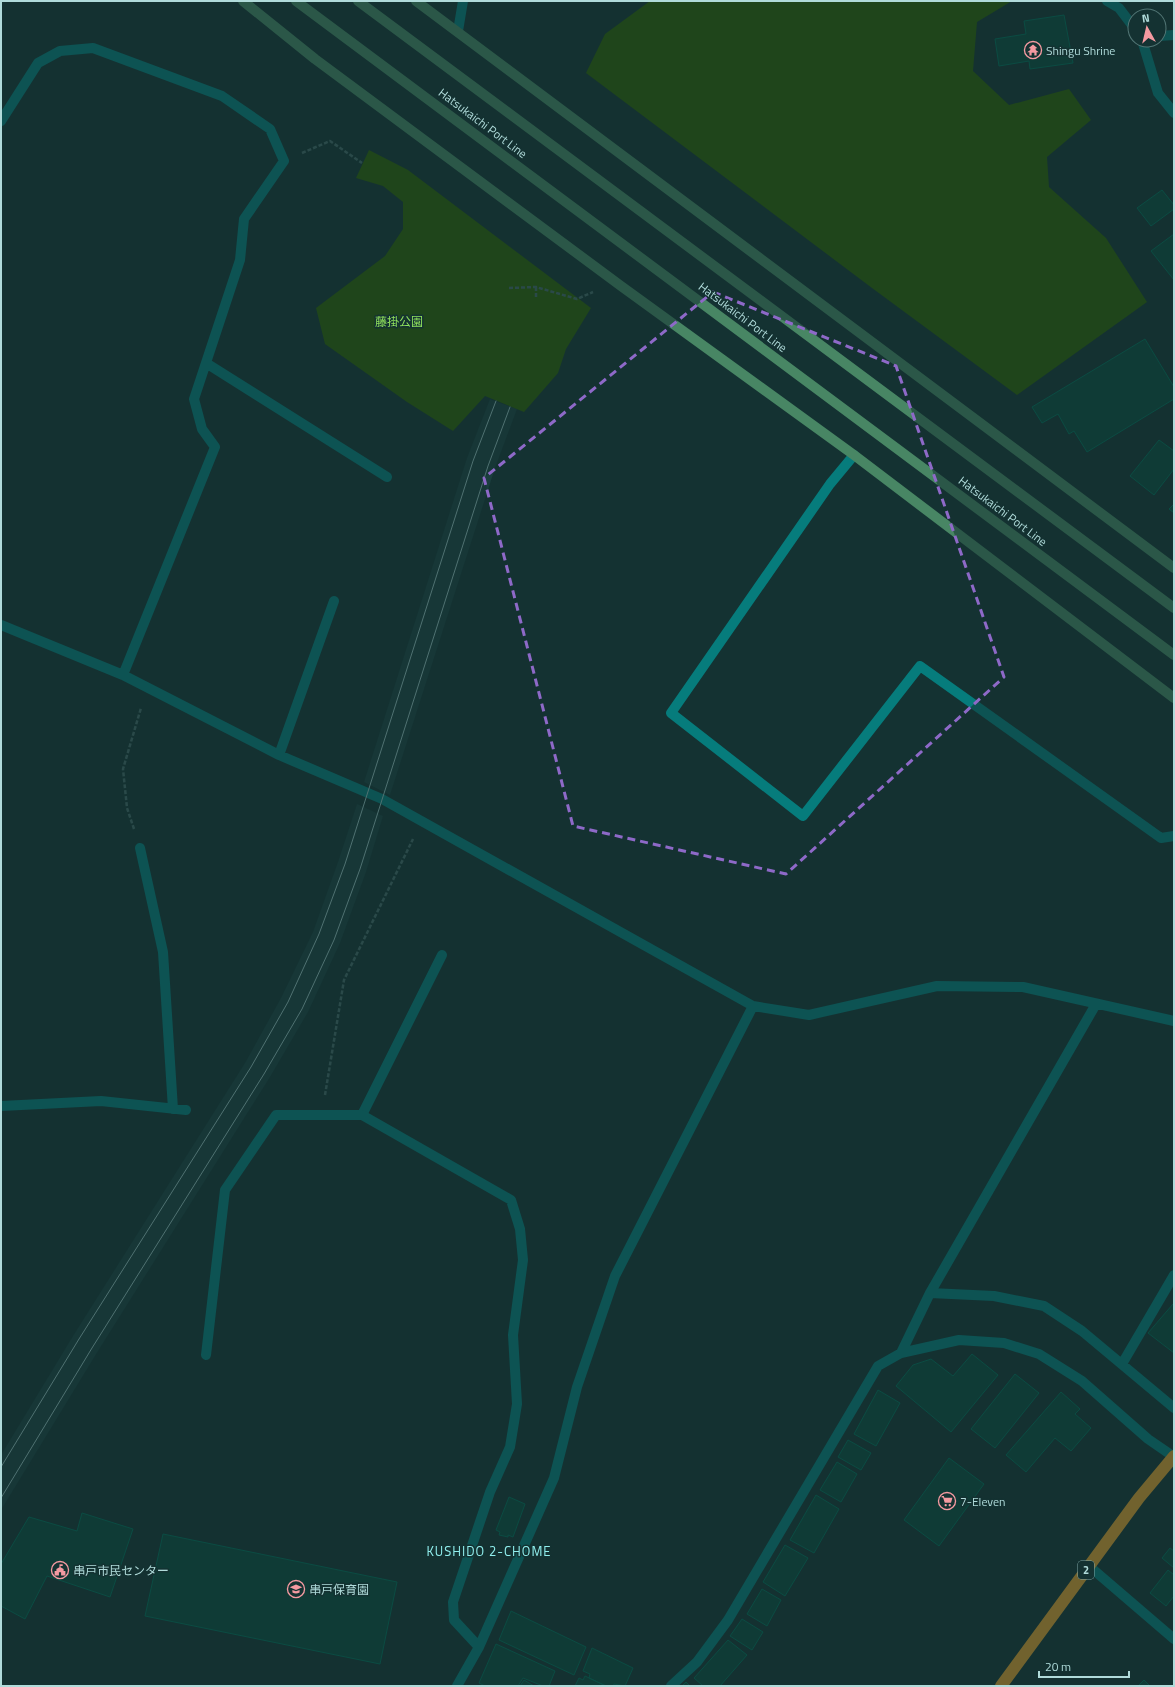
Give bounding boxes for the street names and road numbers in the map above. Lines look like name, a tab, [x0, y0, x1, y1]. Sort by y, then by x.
street label: Hatsukaichi Port Line	[435, 83, 531, 163]
street label: Hatsukaichi Port Line	[695, 277, 791, 357]
street label: Hatsukaichi Port Line	[955, 471, 1051, 551]
road number: 2	[1078, 1561, 1094, 1579]

